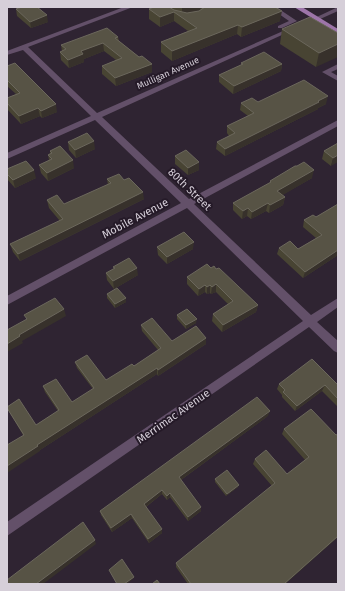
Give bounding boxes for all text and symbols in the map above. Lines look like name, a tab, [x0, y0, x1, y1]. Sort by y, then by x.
street label: Mulligan Avenue	[135, 55, 201, 91]
street label: 80th Street	[165, 165, 214, 213]
street label: Mobile Avenue	[100, 196, 171, 241]
street label: Merrimac Avenue	[134, 386, 212, 446]

